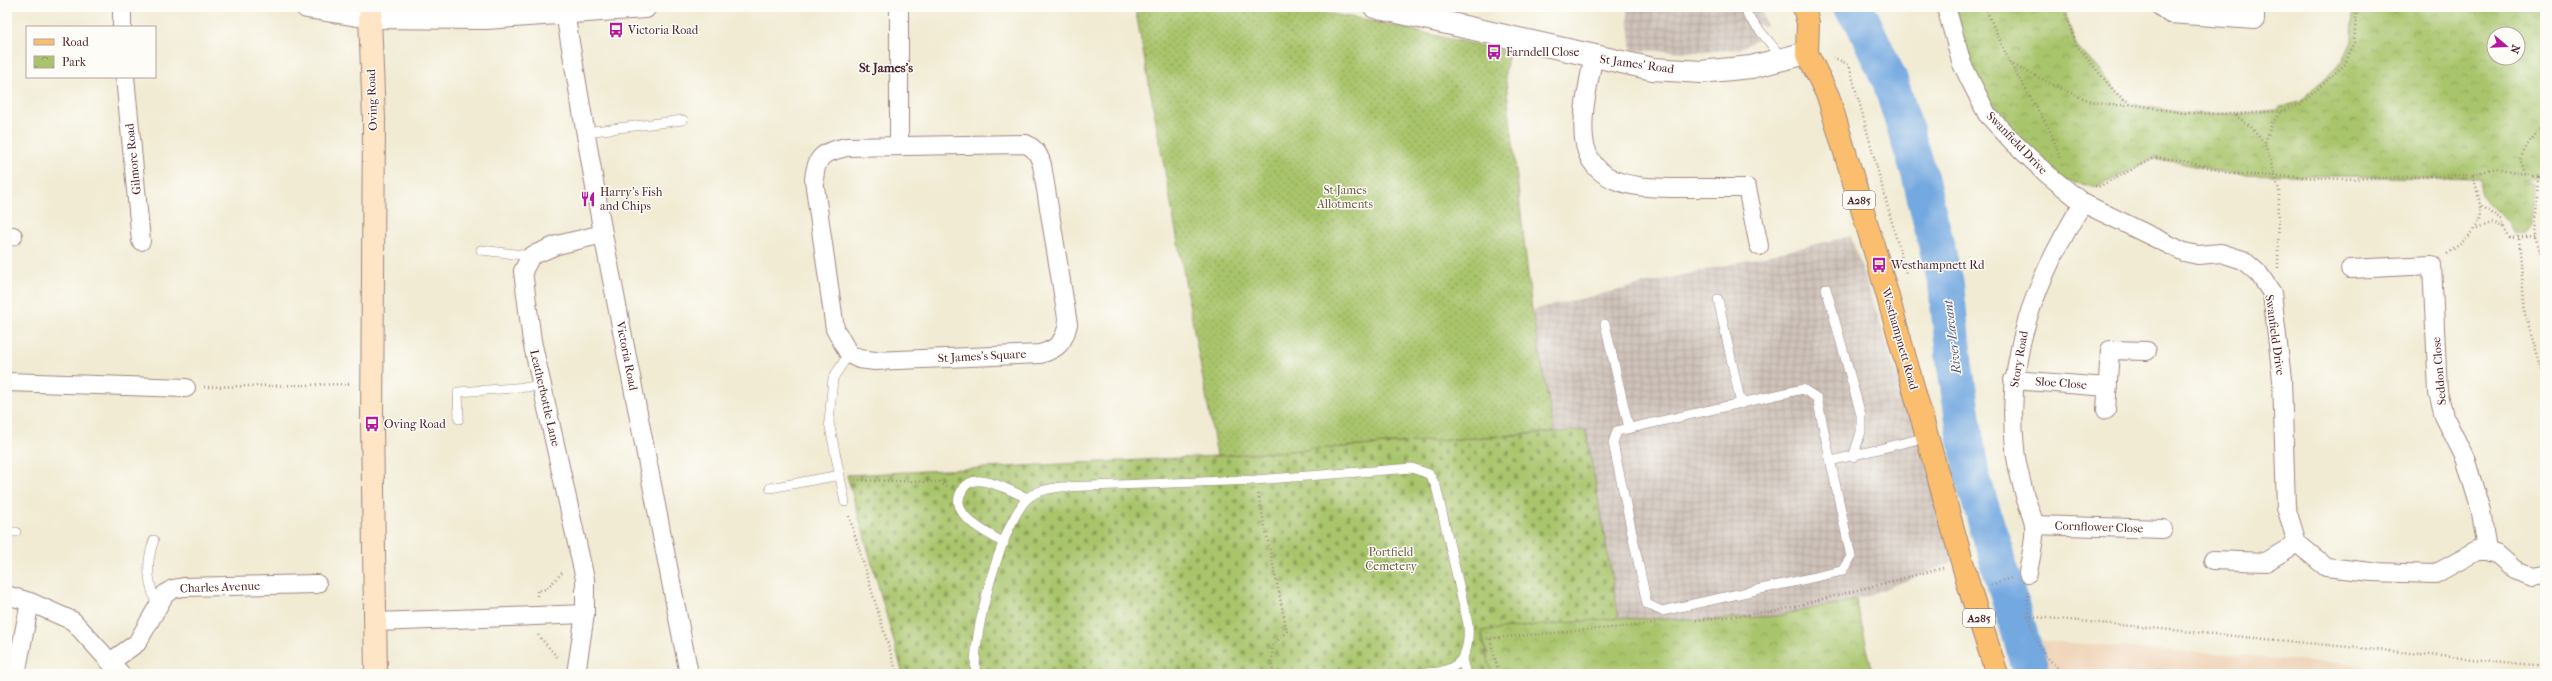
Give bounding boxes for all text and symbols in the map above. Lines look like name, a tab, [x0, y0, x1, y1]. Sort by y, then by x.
bus stop icon: Victoria Road	[607, 21, 625, 39]
place label: Victoria Road	[627, 23, 699, 37]
legend	[26, 26, 156, 78]
north arrow	[2486, 26, 2526, 66]
text: Road	[62, 35, 89, 49]
bus stop icon: Farndell Close	[1485, 43, 1503, 61]
text: N	[2507, 43, 2522, 56]
place label: Farndell Close	[1506, 45, 1579, 59]
street label: St James' Road	[1599, 52, 1676, 76]
text: Park	[62, 55, 87, 69]
district label: St James's	[859, 60, 913, 76]
street label: Oving Road	[364, 68, 380, 131]
street label: Swanfield Drive	[1984, 109, 2050, 177]
street label: Gilmore Road	[122, 122, 144, 195]
park label: St James Allotments	[1316, 183, 1374, 211]
place label: Harry's Fish and Chips	[600, 185, 663, 213]
restaurant icon: Harry's Fish and Chips	[579, 190, 597, 208]
road number: A285	[1843, 191, 1875, 209]
bus stop icon: Westhampnett Rd	[1870, 256, 1888, 274]
place label: Westhampnett Rd	[1890, 258, 1985, 272]
street label: Westhampnett Road	[1879, 286, 1921, 392]
street label: Swanfield Drive	[2262, 294, 2288, 376]
water label: River Lavant	[1940, 298, 1964, 376]
street label: Victoria Road	[613, 319, 641, 392]
street label: Story Road	[2007, 329, 2031, 388]
street label: Seddon Close	[2429, 336, 2449, 406]
street label: St James's Square	[938, 347, 1027, 365]
street label: Leatherbottle Lane	[527, 348, 563, 448]
street label: Sloe Close	[2035, 374, 2087, 392]
bus stop icon: Oving Road	[363, 415, 381, 433]
place label: Oving Road	[384, 417, 446, 431]
street label: Cornflower Close	[2054, 518, 2144, 536]
park label: Portfield Cemetery	[1365, 545, 1417, 573]
street label: Charles Avenue	[180, 579, 260, 595]
road number: A285	[1963, 609, 1995, 627]

